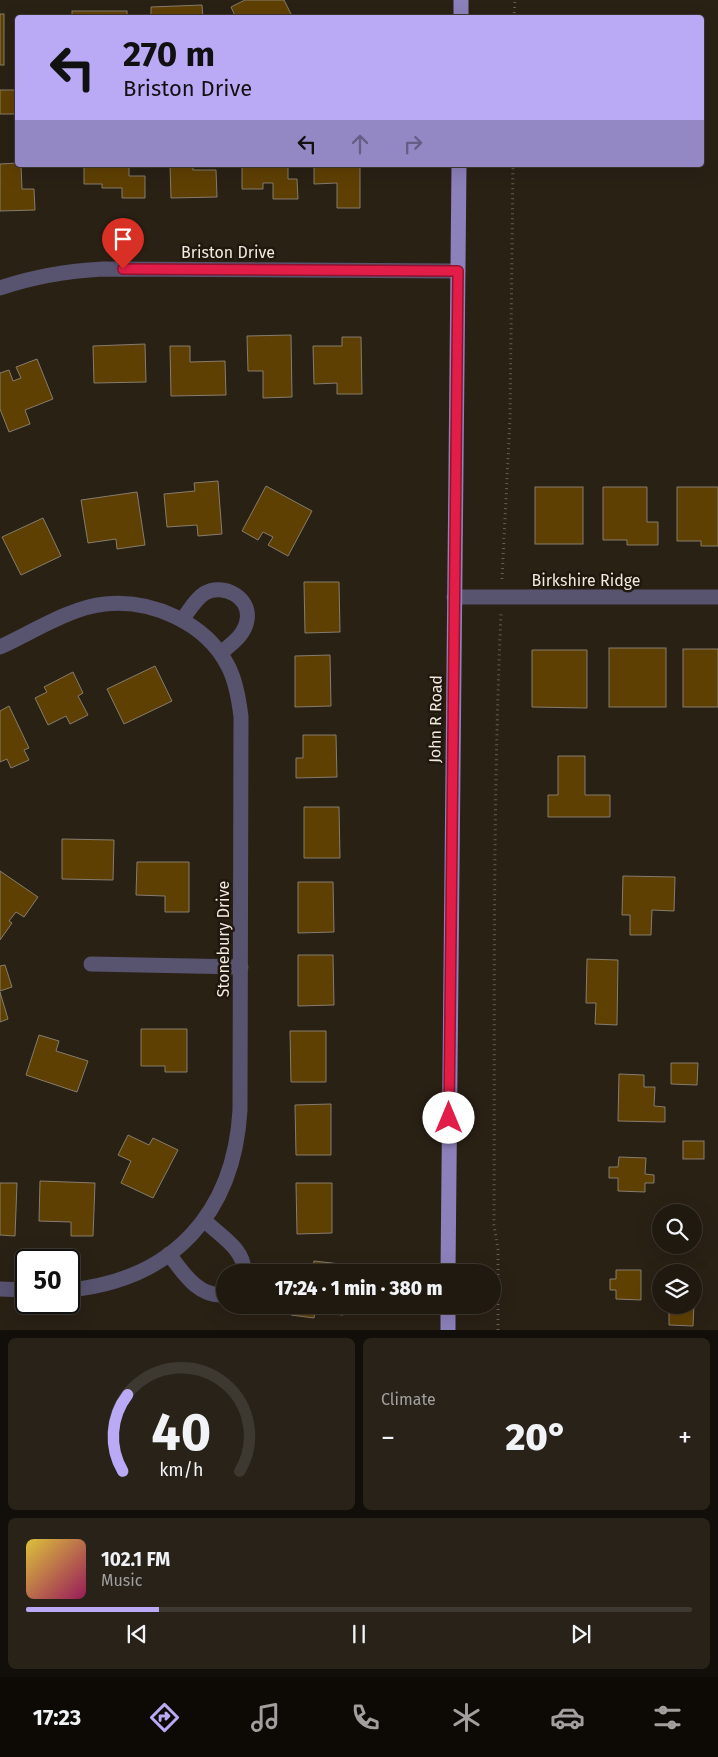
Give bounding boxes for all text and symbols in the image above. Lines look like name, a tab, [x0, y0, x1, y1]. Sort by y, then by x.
text: 270 m	[123, 33, 215, 75]
icon: left	[40, 35, 105, 100]
text: Briston Drive	[123, 75, 252, 102]
icon: left	[293, 130, 321, 158]
icon: ahead	[346, 130, 374, 158]
icon: right	[399, 130, 427, 158]
pin	[102, 218, 144, 269]
icon: arrive	[109, 225, 137, 253]
street label: Briston Drive	[181, 243, 275, 262]
street label: Birkshire Ridge	[531, 571, 641, 590]
street label: John R Road	[425, 675, 446, 763]
street label: Stonebury Drive	[214, 881, 233, 997]
position arrow	[422, 1091, 474, 1143]
map controls	[652, 1204, 702, 1314]
button: search	[652, 1204, 702, 1254]
speed limit sign: 50	[15, 1249, 80, 1314]
button: layers	[652, 1264, 702, 1314]
text: 17:24 · 1 min · 380 m	[275, 1277, 442, 1300]
text: Climate	[381, 1390, 436, 1409]
text: 40	[152, 1401, 211, 1464]
text: 20°	[505, 1414, 568, 1460]
text: −	[381, 1421, 395, 1454]
text: +	[678, 1421, 692, 1454]
text: km/h	[159, 1459, 204, 1481]
text: 102.1 FM	[101, 1548, 170, 1571]
text: Music	[101, 1571, 142, 1590]
icon: previous	[123, 1620, 151, 1648]
icon: pause	[345, 1620, 373, 1648]
icon: next	[567, 1620, 595, 1648]
icon: directions	[147, 1700, 182, 1735]
icon: music	[248, 1700, 283, 1735]
icon: phone	[348, 1700, 383, 1735]
icon: climate	[449, 1700, 484, 1735]
icon: car	[550, 1700, 585, 1735]
icon: filters	[650, 1700, 685, 1735]
text: 17:23	[33, 1704, 81, 1731]

